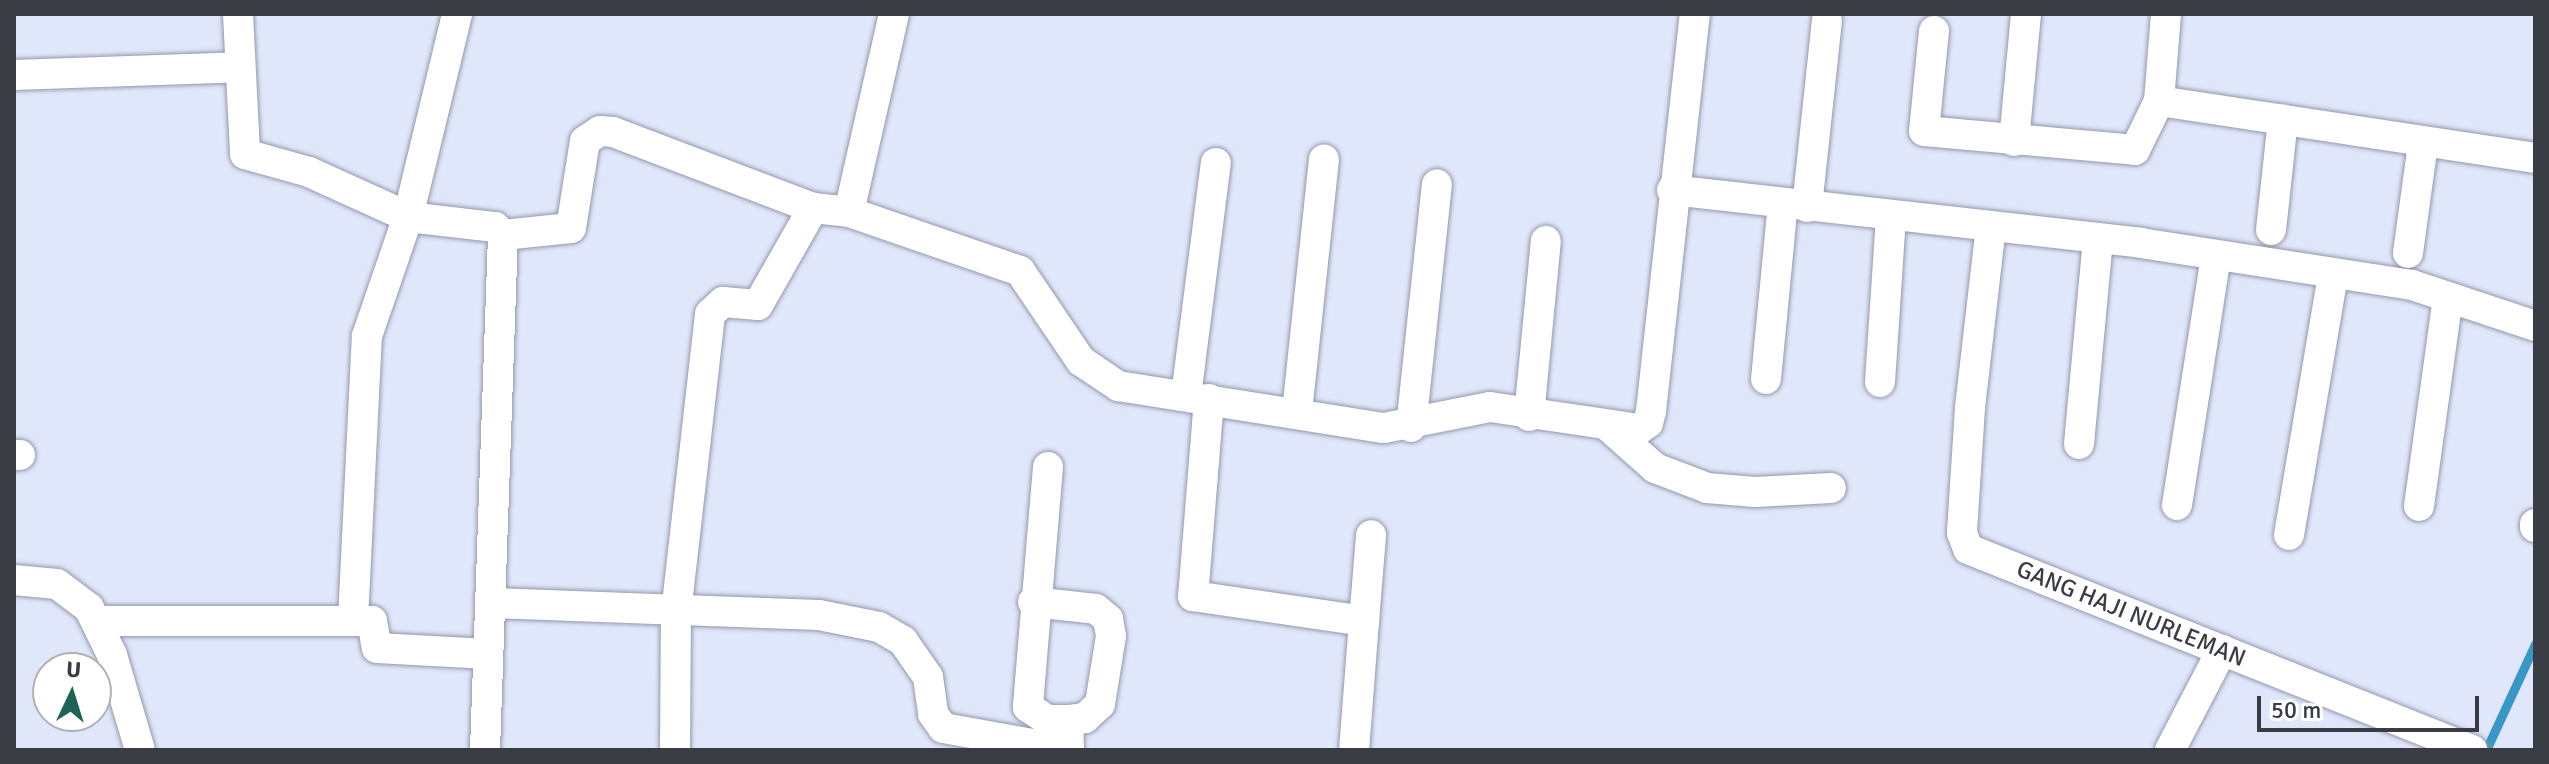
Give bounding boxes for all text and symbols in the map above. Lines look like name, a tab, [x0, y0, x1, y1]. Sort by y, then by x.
street label: GANG HAJI NURLEMAN	[2012, 555, 2250, 673]
north arrow	[32, 652, 112, 732]
text: U	[65, 656, 82, 684]
scale bar	[2261, 680, 2483, 730]
text: 50 m	[2271, 695, 2321, 725]

